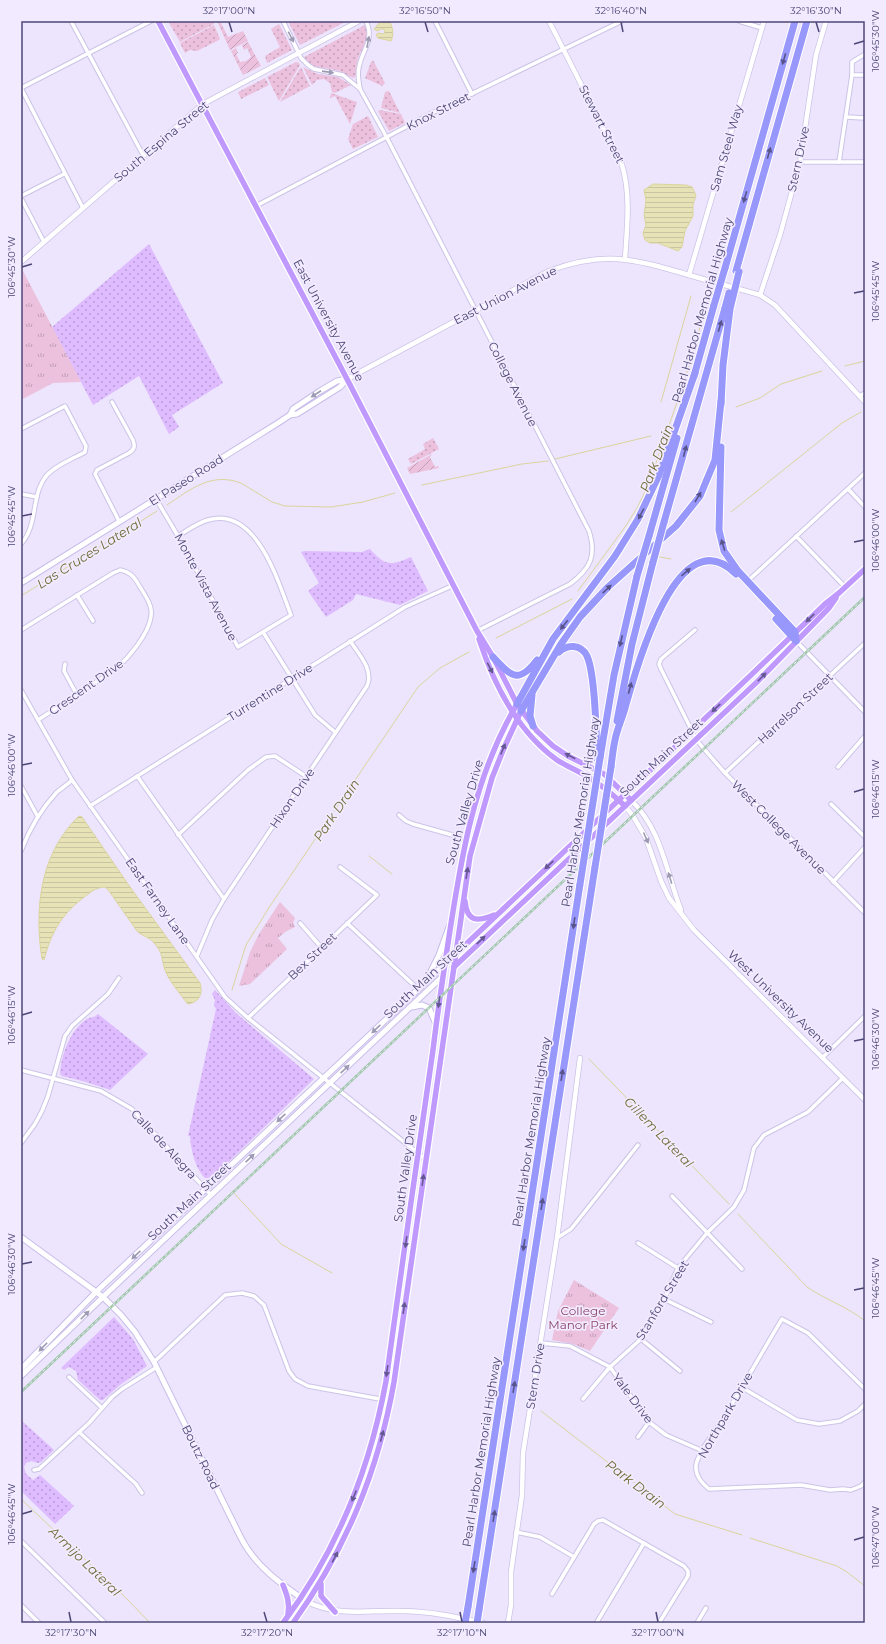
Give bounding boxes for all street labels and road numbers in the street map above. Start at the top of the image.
street label: Stewart Street [576,82,628,166]
street label: Knox Street [404,88,473,134]
street label: South Espina Street [111,97,211,185]
street label: Sam Steel Way [706,103,746,193]
street label: Stern Drive [784,125,812,193]
street label: Pearl Harbor Memorial Highway [668,215,736,404]
street label: East University Avenue [290,256,368,384]
street label: East Union Avenue [451,262,559,328]
street label: College Avenue [485,339,541,429]
street label: El Paseo Road [146,451,226,509]
street label: Monte Vista Avenue [171,531,241,643]
street label: Crescent Drive [46,656,126,718]
street label: Turrentine Drive [225,660,315,724]
street label: Harrelson Street [754,669,836,747]
street label: South Main Street [616,714,706,799]
street label: Pearl Harbor Memorial Highway [558,715,603,908]
street label: South Valley Drive [442,758,486,866]
street label: Hixon Drive [266,765,318,831]
street label: West College Avenue [729,777,829,877]
street label: East Farney Lane [122,855,194,947]
street label: Bex Street [285,929,340,983]
street label: South Main Street [380,936,470,1021]
street label: West University Avenue [725,947,837,1055]
street label: Pearl Harbor Memorial Highway [509,1035,554,1228]
street label: Calle de Alegra [128,1106,200,1182]
street label: South Valley Drive [390,1113,420,1223]
street label: South Main Street [144,1158,234,1243]
street label: Stanford Street [632,1257,692,1343]
street label: Stern Drive [522,1342,548,1410]
street label: Pearl Harbor Memorial Highway [459,1355,504,1548]
street label: Northpark Drive [694,1369,756,1461]
street label: Yale Drive [609,1370,657,1426]
street label: Boutz Road [179,1422,223,1492]

